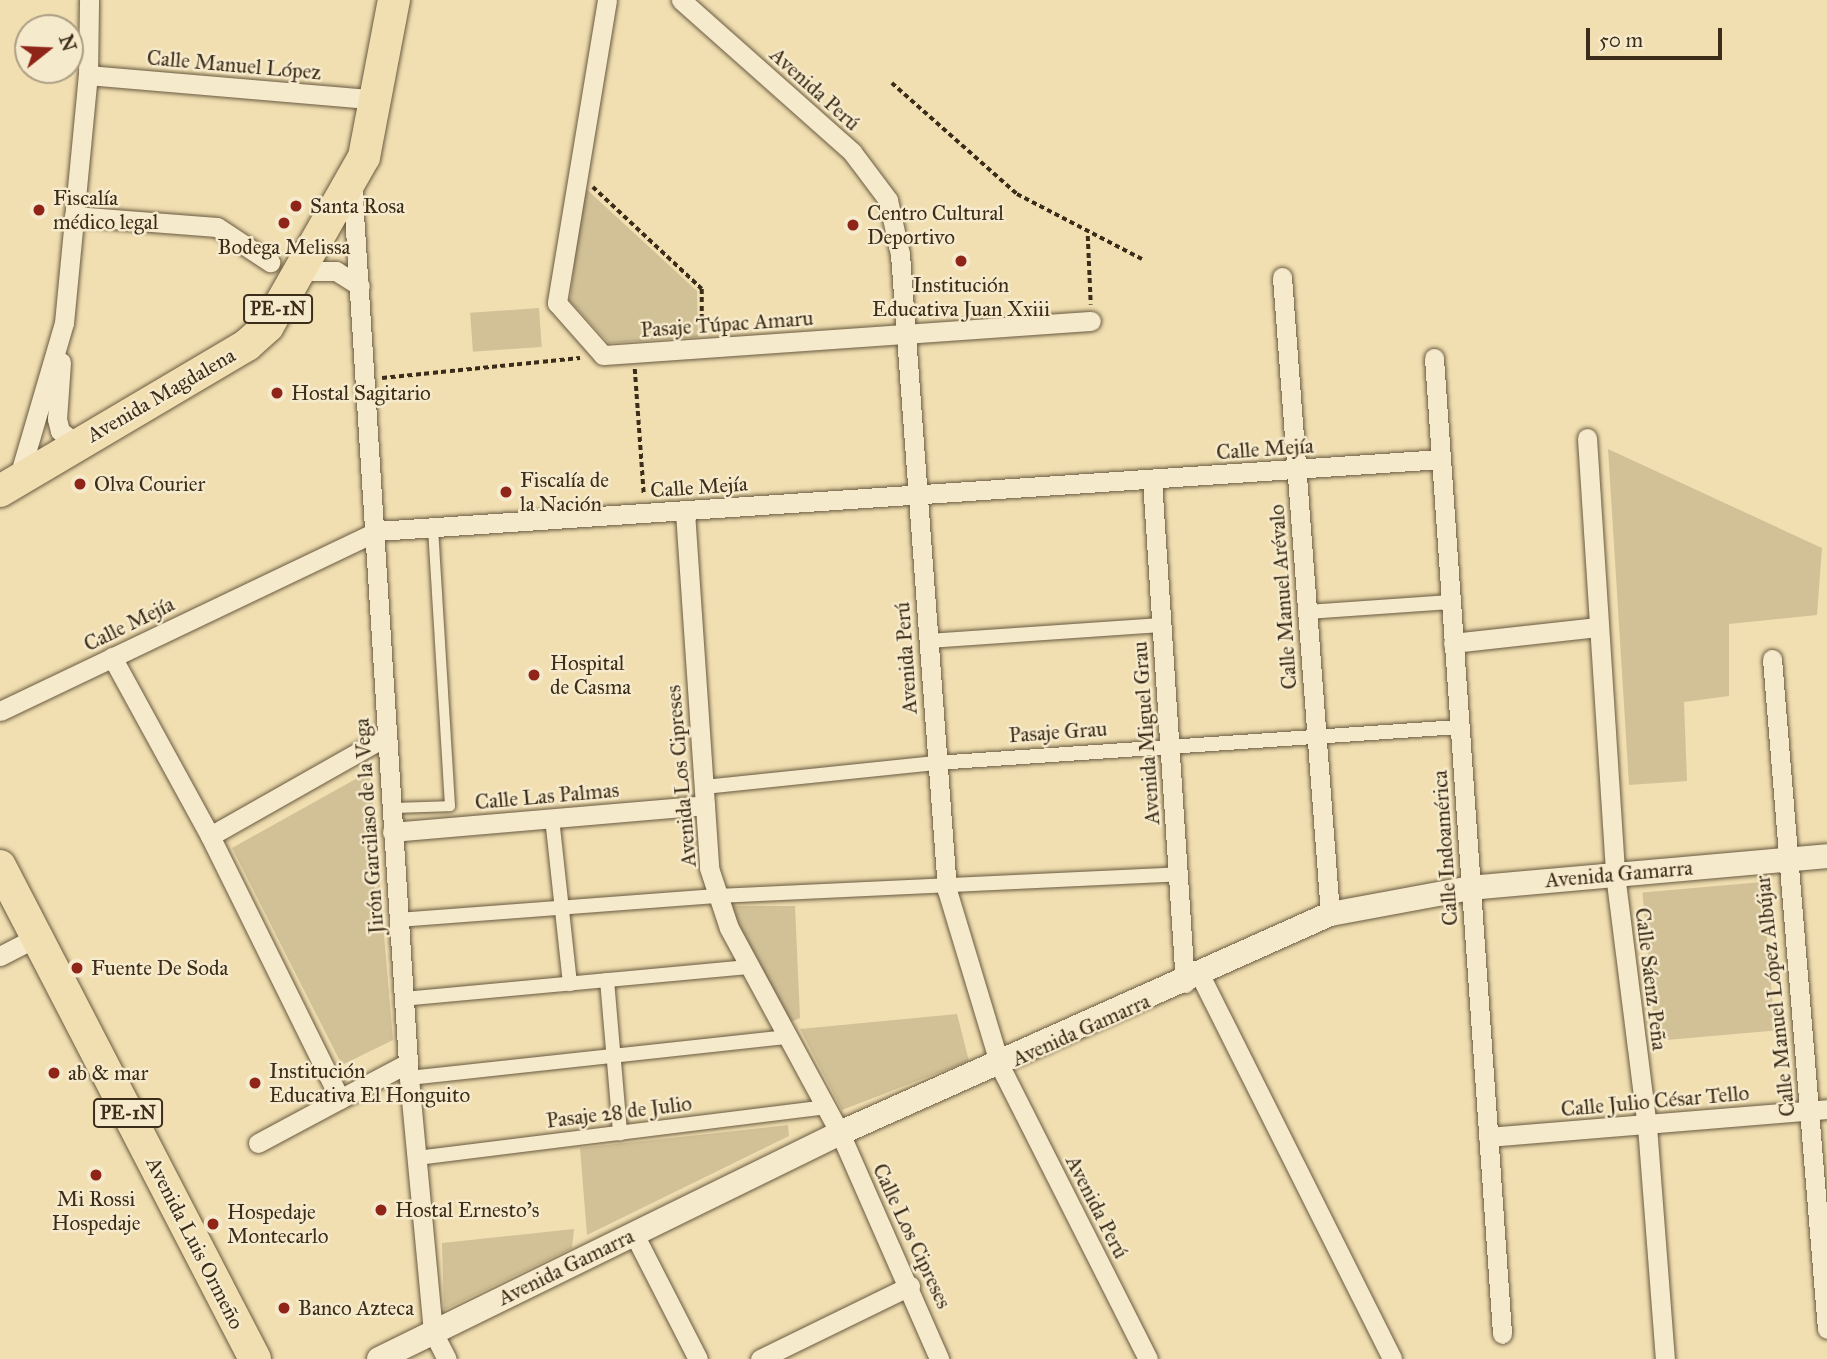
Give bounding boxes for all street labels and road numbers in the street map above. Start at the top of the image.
street label: Avenida Perú [765,42,865,136]
street label: Calle Manuel López [146,45,322,85]
road number: PE-1N [243,294,313,324]
street label: Pasaje Túpac Amaru [640,305,814,343]
street label: Avenida Magdalena [82,342,240,448]
street label: Calle Mejía [1215,433,1315,465]
street label: Calle Mejía [649,471,749,503]
street label: Calle Manuel Arévalo [1264,504,1302,690]
street label: Calle Mejía [80,591,178,657]
street label: Avenida Perú [890,601,922,715]
street label: Avenida Miguel Grau [1127,640,1165,826]
street label: Avenida Los Cipreses [661,684,701,868]
street label: Pasaje Grau [1008,716,1108,748]
street label: Jirón Garcilaso de la Vega [349,717,389,935]
street label: Calle Indoamérica [1427,769,1463,927]
street label: Calle Las Palmas [474,777,620,815]
street label: Avenida Gamarra [1544,855,1694,893]
street label: Calle Manuel López Albújar [1750,874,1800,1118]
street label: Calle Sáenz Peña [1630,906,1672,1052]
street label: Avenida Gamarra [1008,988,1154,1072]
street label: Calle Julio César Tello [1560,1080,1750,1122]
street label: Pasaje 28 de Julio [545,1091,693,1133]
road number: PE-1N [93,1098,163,1128]
street label: Avenida Perú [1060,1151,1134,1263]
street label: Avenida Luis Ormeño [141,1153,249,1333]
street label: Calle Los Cipreses [867,1159,957,1313]
street label: Avenida Gamarra [494,1223,638,1311]

